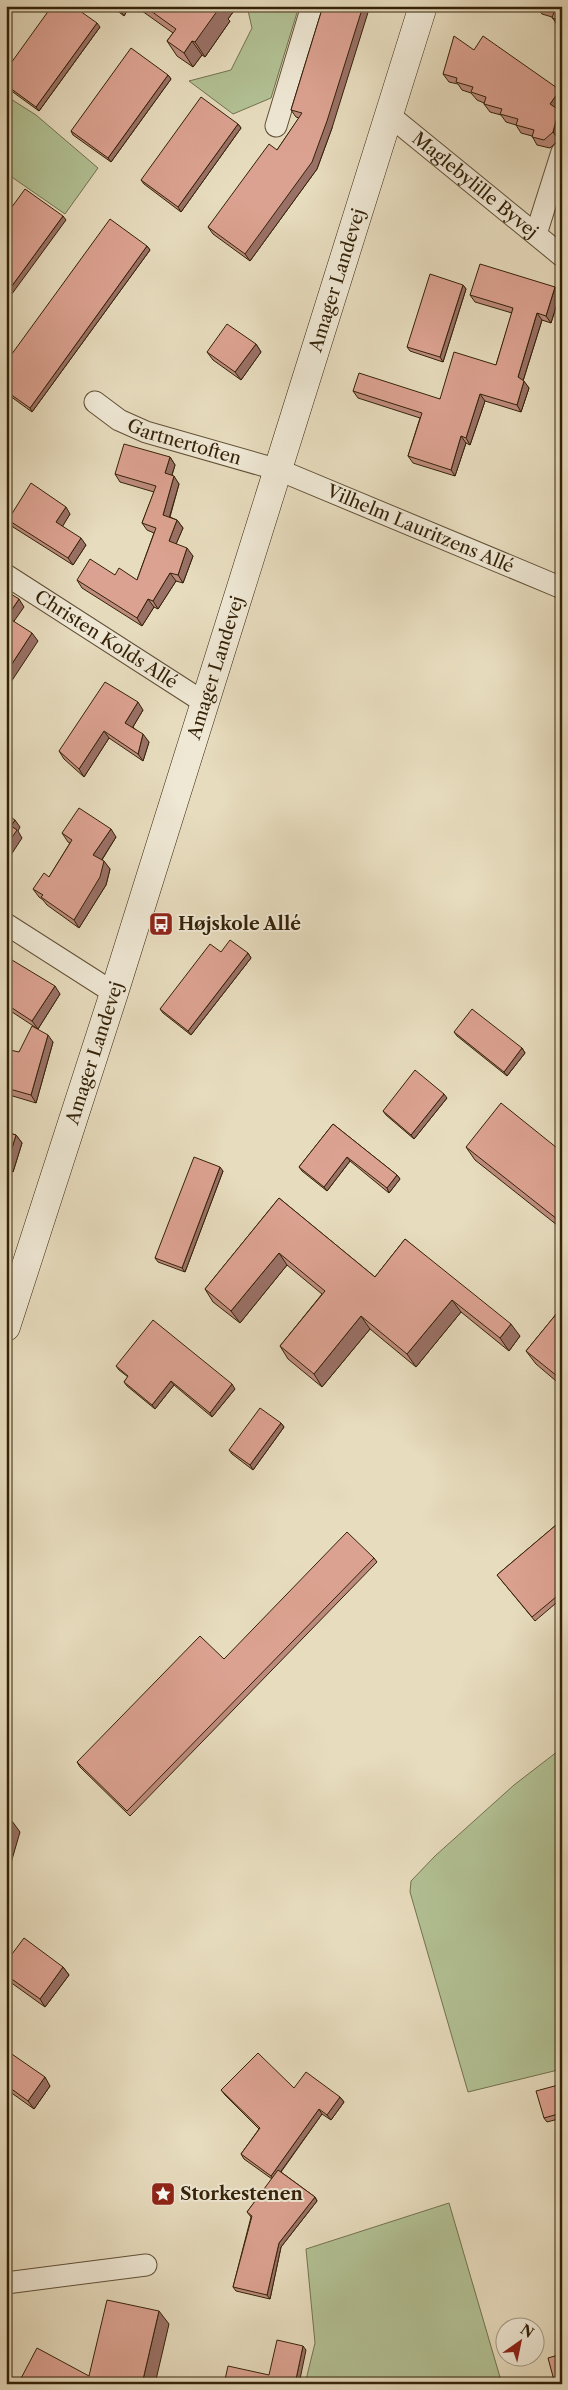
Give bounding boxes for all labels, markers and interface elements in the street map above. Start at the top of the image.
street label: Maglebylille Byvej [408,127,543,243]
street label: Amager Landevej [304,206,370,355]
street label: Gartnertoften [124,414,244,470]
street label: Vilhelm Lauritzens Allé [323,480,517,578]
street label: Christen Kolds Allé [31,585,182,693]
street label: Amager Landevej [183,593,249,743]
bus stop icon: Højskole Allé [148,911,174,937]
place label: Højskole Allé [178,913,301,935]
street label: Amager Landevej [61,979,128,1128]
place icon: Storkestenen [150,2181,176,2207]
place label: Storkestenen [180,2183,303,2205]
north arrow [496,2318,546,2368]
text: N [517,2320,537,2342]

